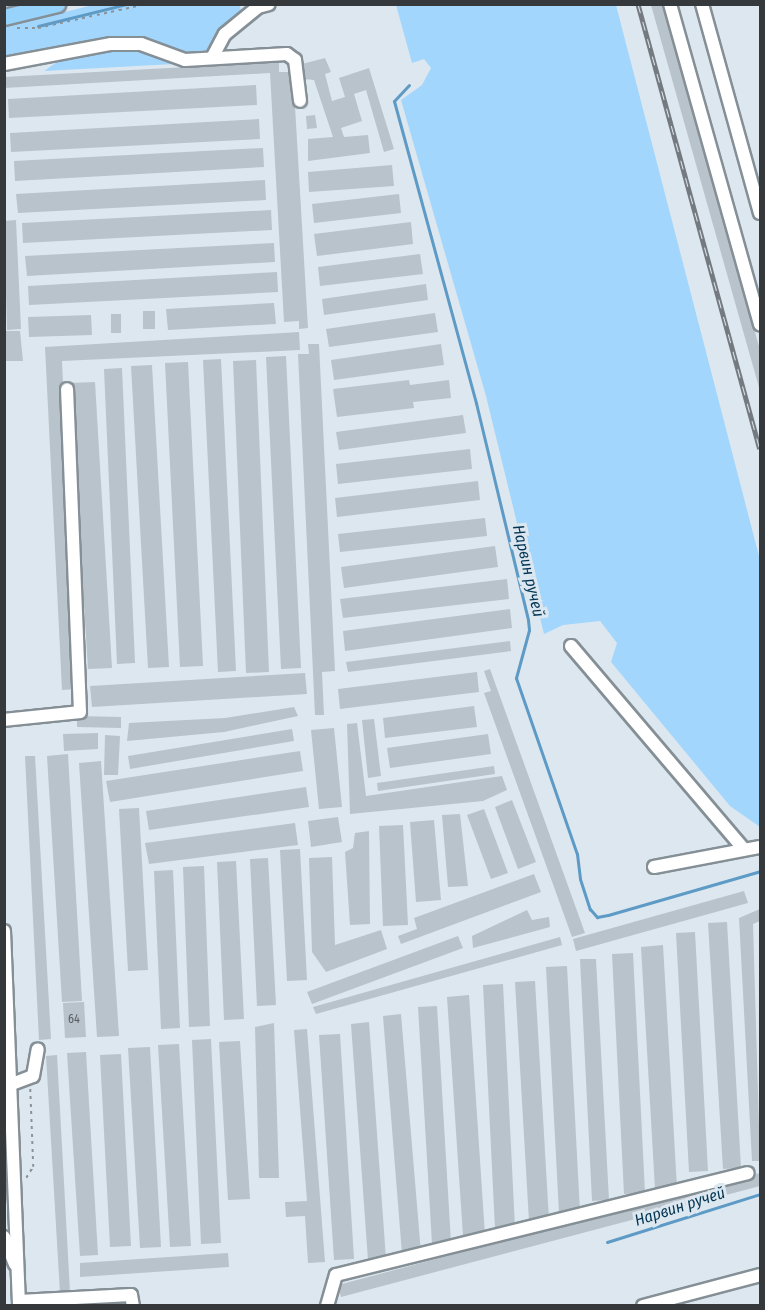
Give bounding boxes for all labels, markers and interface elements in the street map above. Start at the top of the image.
water label: Нарвин ручей [508,523,548,619]
house number: 64 [68,1013,80,1027]
water label: Нарвин ручей [632,1183,728,1231]

